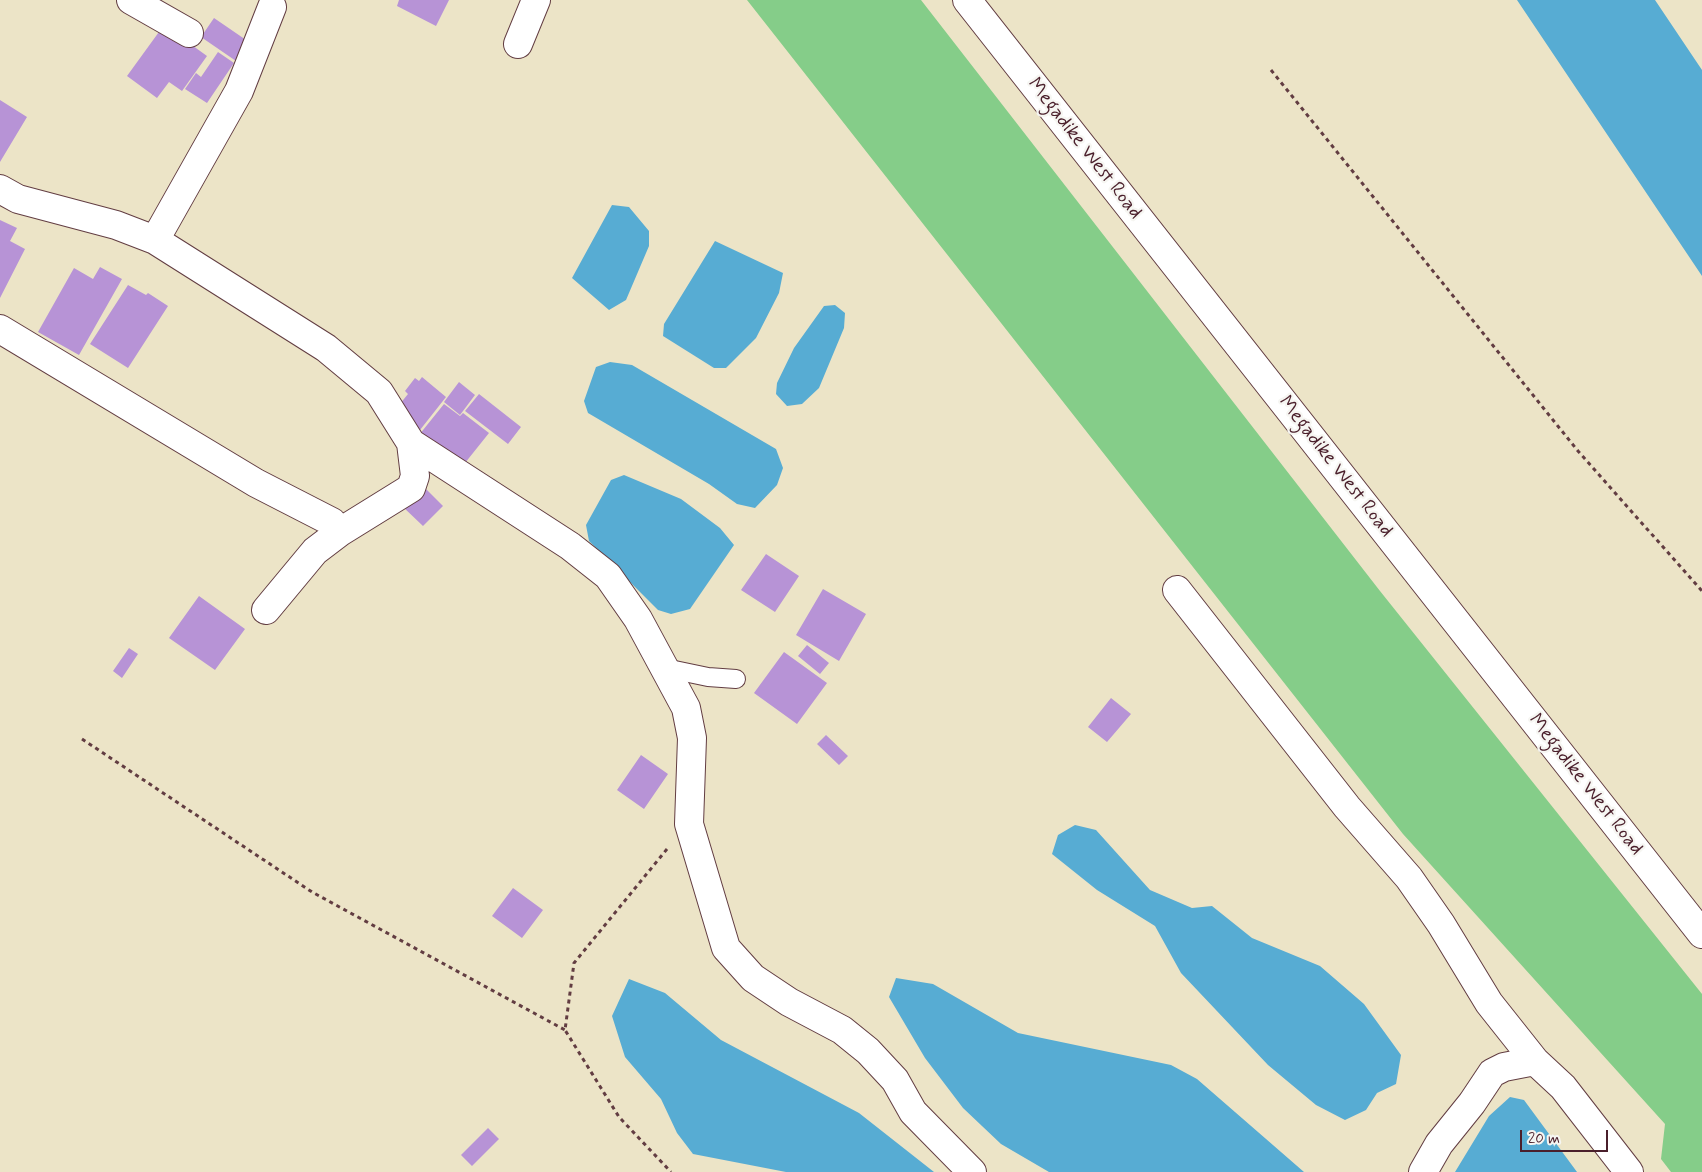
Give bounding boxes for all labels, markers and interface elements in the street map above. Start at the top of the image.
street label: Megadike West Road [1021,74,1147,224]
street label: Megadike West Road [1272,392,1398,542]
street label: Megadike West Road [1522,710,1648,860]
scale bar [1522,1120,1610,1152]
text: 20 m [1528,1129,1560,1149]

